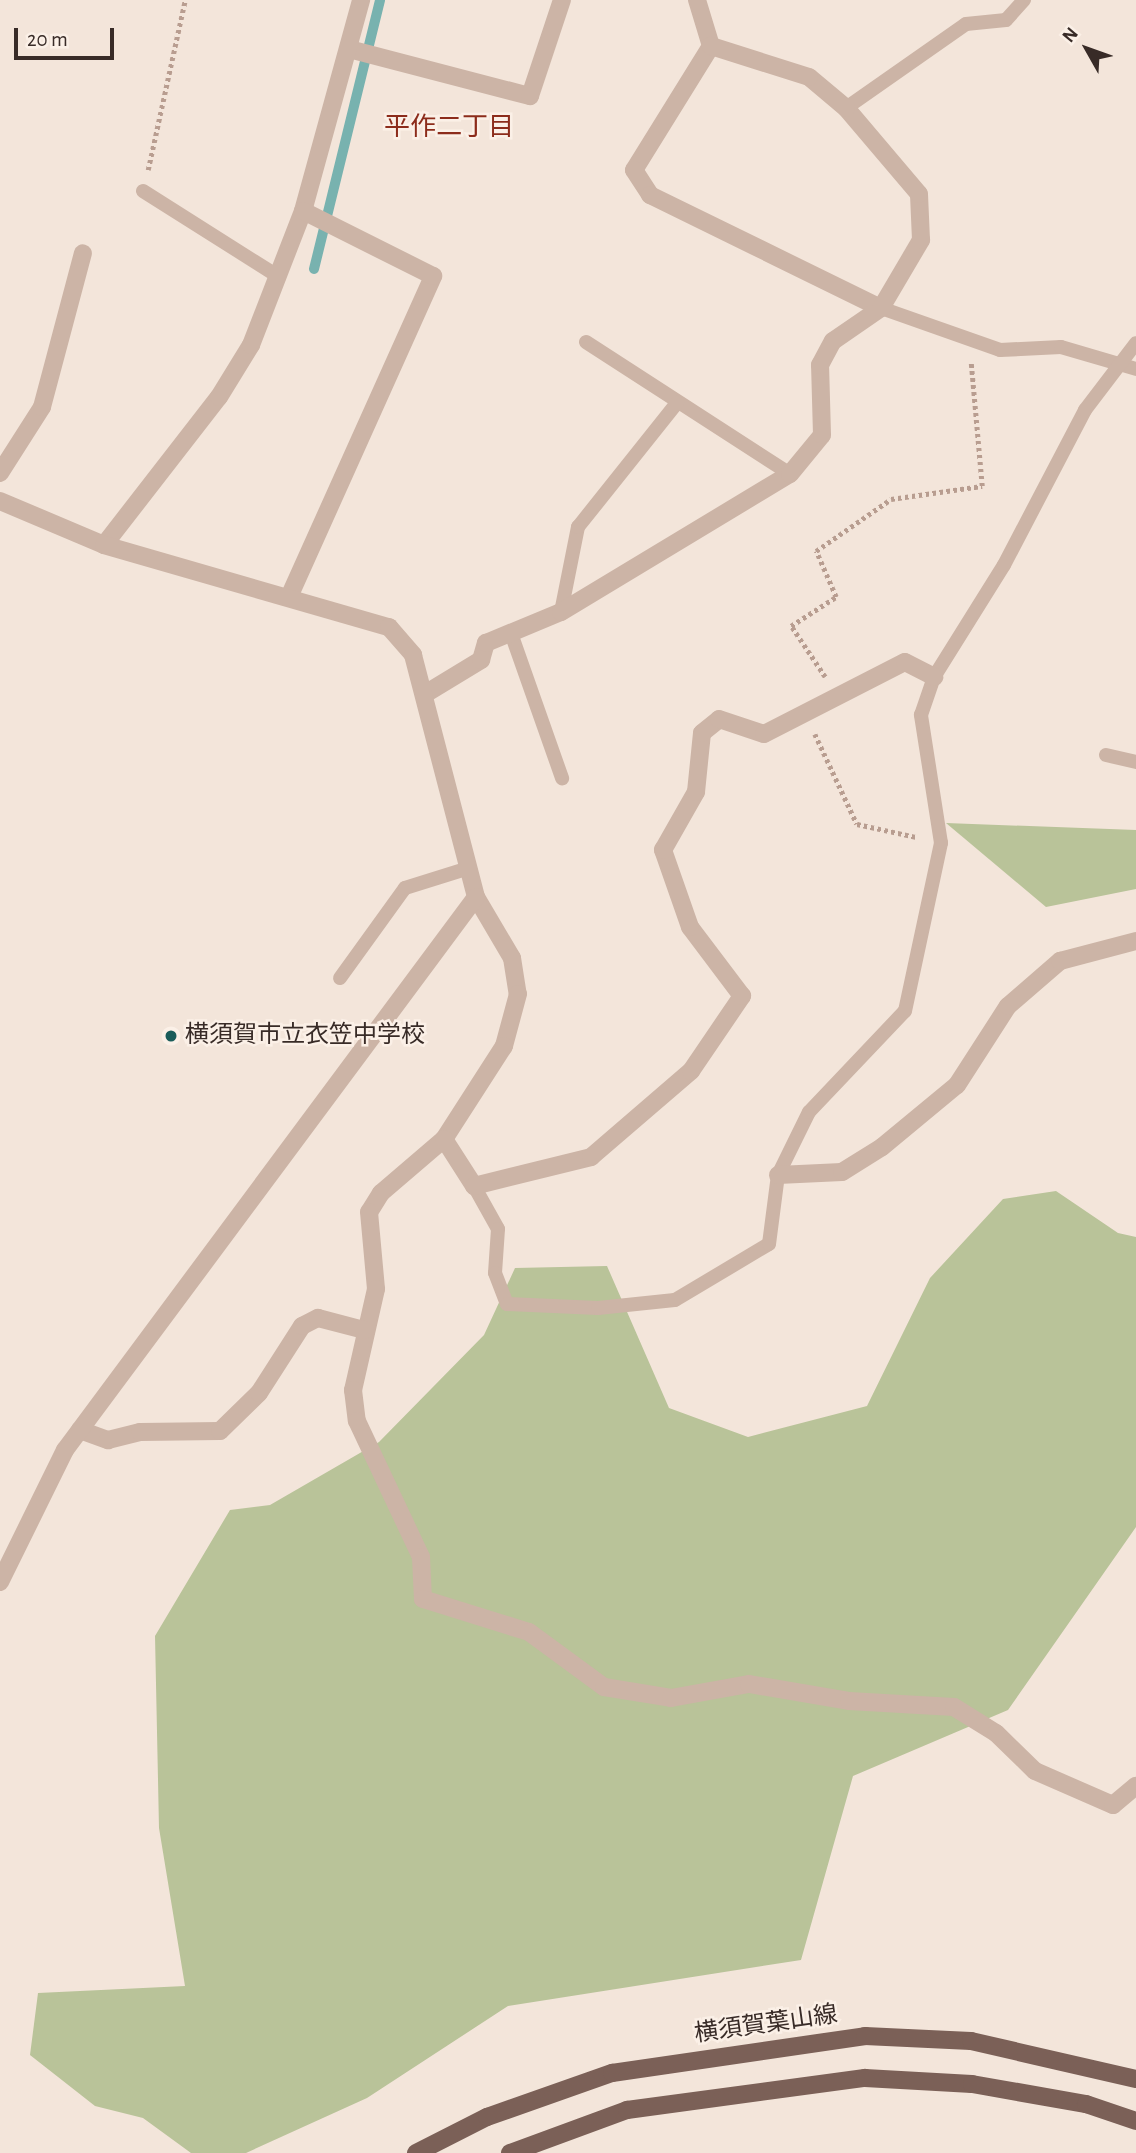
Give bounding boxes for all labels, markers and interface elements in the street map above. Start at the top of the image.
scale bar [18,14,117,58]
north arrow [1052,14,1122,84]
text: N [1059,24,1082,46]
text: 20 m [27,29,68,50]
district label: 平作二丁目 [384,112,514,144]
place label: 横須賀市立衣笠中学校 [185,1022,425,1050]
marker: 横須賀市立衣笠中学校 [163,1028,179,1044]
street label: 横須賀葉山線 [693,2001,839,2049]

